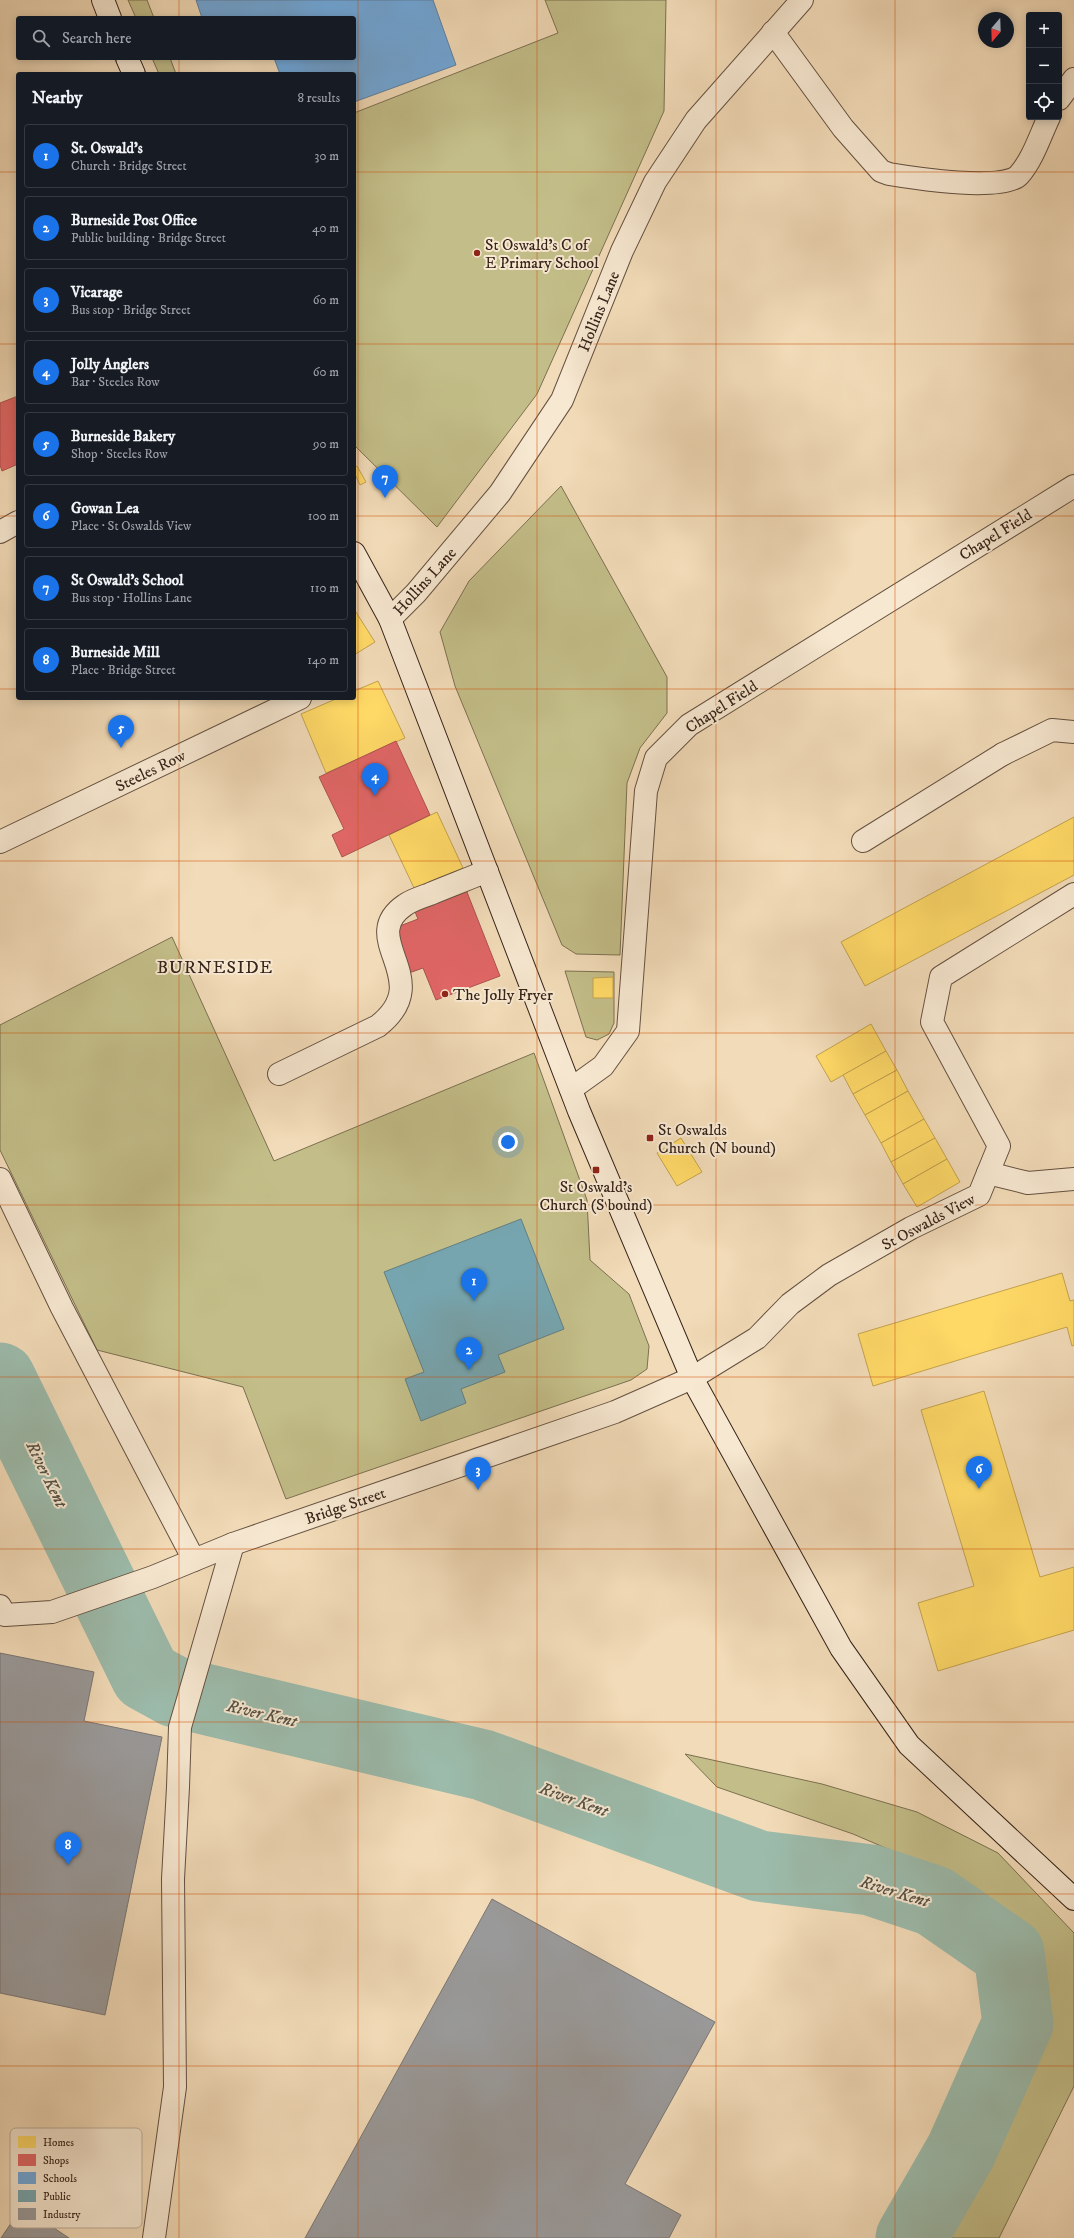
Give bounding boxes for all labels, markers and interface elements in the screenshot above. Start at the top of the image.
north arrow [978,12,1014,48]
map controls [1026,12,1062,120]
button: + [1026,12,1062,48]
search box [16,16,356,60]
icon: search [30,27,52,49]
text: Search here [62,29,131,48]
button: − [1026,48,1062,84]
button: locate [1026,84,1062,120]
text: Nearby [32,87,82,109]
text: 8 results [298,90,340,106]
text: St. Oswald's [71,139,143,158]
text: 1 [44,148,48,164]
text: 30 m [315,148,339,164]
text: Church · Bridge Street [71,158,187,174]
text: Burneside Post Office [71,211,197,230]
text: 2 [43,220,49,236]
text: 40 m [312,220,339,236]
text: Public building · Bridge Street [71,230,226,246]
place label: St Oswald's C of E Primary School [485,235,599,273]
marker: St Oswald's C of E Primary School [472,248,482,258]
street label: Hollins Lane [574,268,624,355]
text: Vicarage [71,283,123,302]
text: 3 [44,292,48,308]
text: 60 m [313,292,339,308]
text: Bus stop · Bridge Street [71,302,191,318]
text: Jolly Anglers [71,355,149,374]
text: 4 [42,364,50,380]
text: 60 m [313,364,339,380]
text: Bar · Steeles Row [71,374,160,390]
text: Burneside Bakery [71,427,175,446]
text: 5 [43,436,49,452]
text: 90 m [313,436,339,452]
text: Shop · Steeles Row [71,446,167,462]
pin: 7 [372,465,398,498]
text: Gowan Lea [71,499,139,518]
street label: Chapel Field [955,505,1036,565]
text: 6 [43,508,49,524]
text: 100 m [308,508,339,524]
text: Place · St Oswalds View [71,518,191,534]
street label: Hollins Lane [389,543,461,620]
text: St Oswald's School [71,571,184,590]
text: 7 [43,580,49,596]
text: 110 m [310,580,339,596]
text: Bus stop · Hollins Lane [71,590,192,606]
text: Burneside Mill [71,643,160,662]
text: 8 [43,652,49,668]
text: 140 m [307,652,339,668]
text: Place · Bridge Street [71,662,176,678]
street label: Chapel Field [682,676,761,738]
pin: 5 [108,715,134,748]
street label: Steeles Row [112,745,189,796]
pin: 4 [362,763,388,796]
district label: BURNESIDE [157,957,273,979]
place label: The Jolly Fryer [453,985,553,1005]
marker: The Jolly Fryer [440,989,450,999]
place label: St Oswalds Church (N bound) [658,1120,776,1158]
your location [498,1132,518,1152]
marker: St Oswalds Church (N bound) [645,1133,655,1143]
marker: St Oswald's Church (S bound) [591,1165,601,1175]
place label: St Oswald's Church (S bound) [539,1177,653,1215]
street label: St Oswalds View [878,1188,979,1255]
pin: 1 [461,1268,487,1301]
pin: 2 [456,1337,482,1370]
water label: River Kent [20,1437,72,1513]
pin: 6 [966,1456,992,1489]
pin: 3 [465,1457,491,1490]
street label: Bridge Street [302,1483,388,1529]
water label: River Kent [224,1695,301,1733]
water label: River Kent [536,1777,613,1823]
pin: 8 [55,1832,81,1865]
water label: River Kent [857,1871,934,1913]
legend [10,2128,142,2228]
text: Homes [43,2136,74,2150]
text: Shops [43,2154,69,2168]
text: Schools [43,2172,77,2186]
text: Public [43,2190,71,2204]
text: Industry [43,2208,81,2222]

